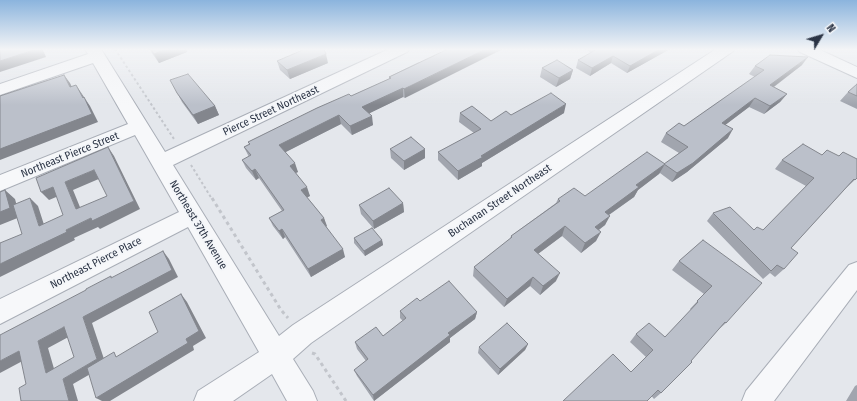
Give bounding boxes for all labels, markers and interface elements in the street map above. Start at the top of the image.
north arrow [801,16,841,56]
text: N [824,22,838,35]
street label: Pierce Street Northeast [221,83,321,139]
street label: Northeast Pierce Street [19,129,121,181]
street label: Buchanan Street Northeast [446,162,554,240]
street label: Northeast 37th Avenue [166,178,230,272]
street label: Northeast Pierce Place [48,234,144,292]

